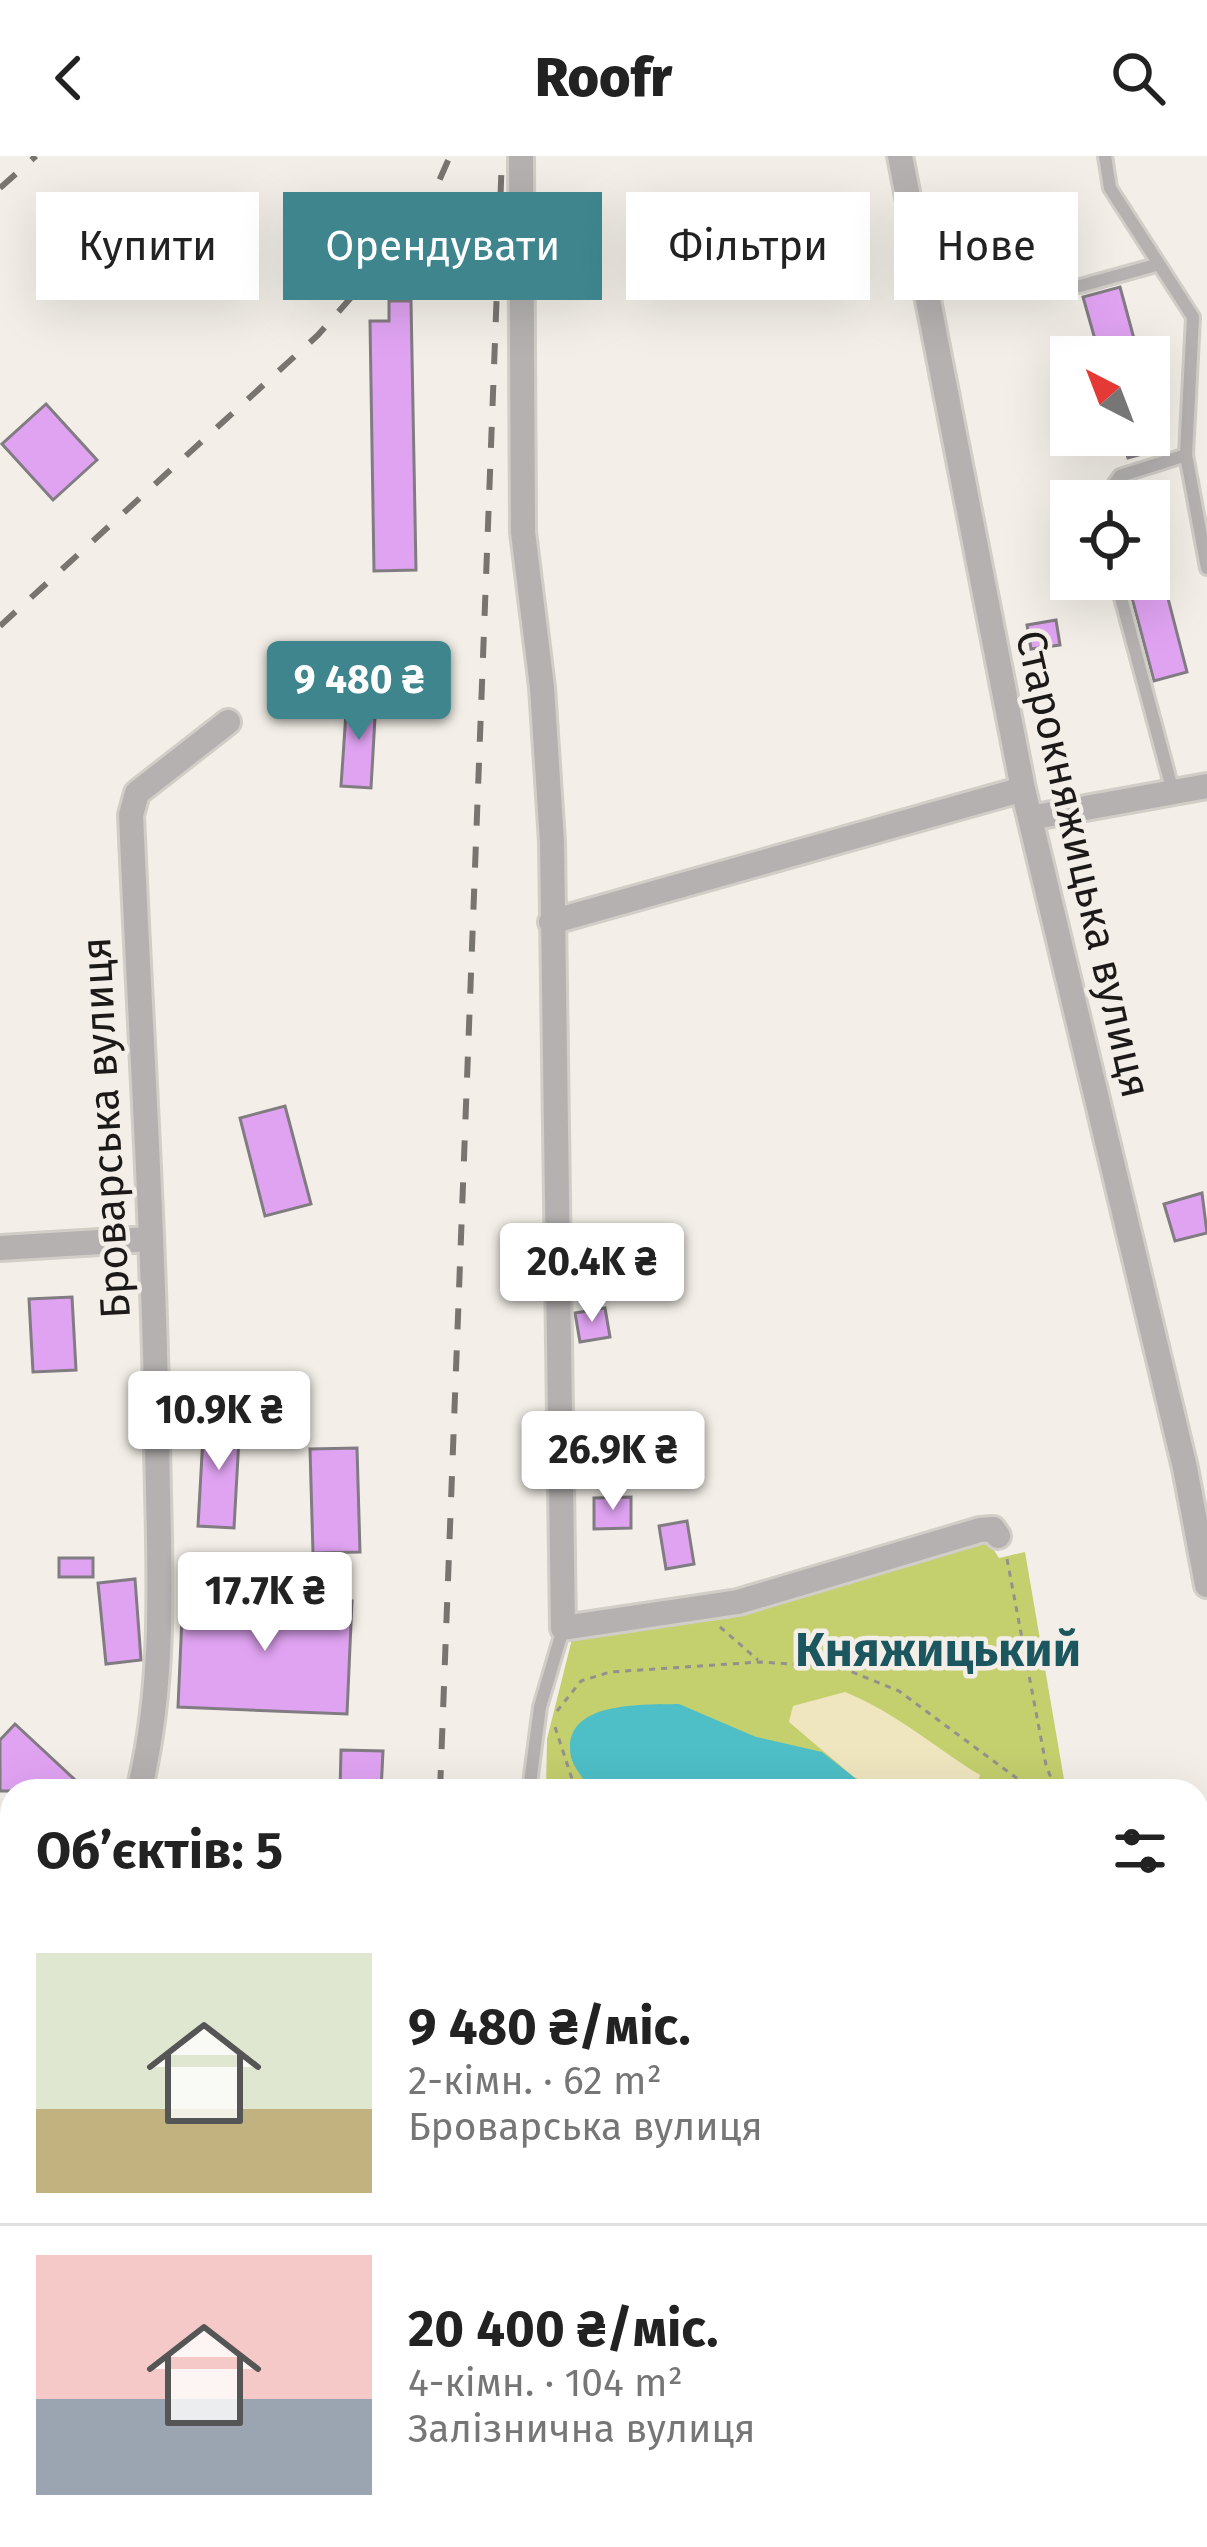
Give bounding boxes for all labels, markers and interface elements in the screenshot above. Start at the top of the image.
icon: back [36,45,102,111]
icon: search [1105,45,1171,111]
text: Roofr [535,46,672,110]
chip: Купити [36,192,259,300]
chip: Орендувати [283,192,602,300]
chip: Фільтри [626,192,870,300]
chip: Нове [894,192,1078,300]
north arrow [1050,336,1170,456]
map controls [1050,336,1170,600]
button: locate [1050,480,1170,600]
street label: Старокняжицька вулиця [1005,625,1161,1103]
pin: 9 480 ₴ [248,641,470,743]
text: 9 480 ₴ [294,657,424,703]
street label: Броварська вулиця [71,936,141,1320]
pin: 20.4K ₴ [481,1223,703,1325]
text: 20.4K ₴ [527,1239,657,1285]
pin: 10.9K ₴ [108,1371,330,1473]
text: 10.9K ₴ [155,1387,283,1433]
pin: 26.9K ₴ [502,1411,724,1513]
text: 26.9K ₴ [549,1427,677,1473]
pin: 17.7K ₴ [154,1552,376,1654]
text: 17.7K ₴ [205,1568,325,1614]
district label: Княжицький [795,1621,1081,1679]
icon: filters [1107,1818,1173,1884]
text: Об’єктів: 5 [36,1820,283,1882]
text: 9 480 ₴/міс. [408,1996,691,2058]
icon: home [132,2001,276,2145]
text: 2-кімн. · 62 m² [408,2058,662,2104]
text: Броварська вулиця [408,2104,763,2150]
text: 20 400 ₴/міс. [408,2298,719,2360]
icon: home [132,2303,276,2447]
text: 4-кімн. · 104 m² [408,2360,683,2406]
text: Залізнична вулиця [408,2406,756,2452]

